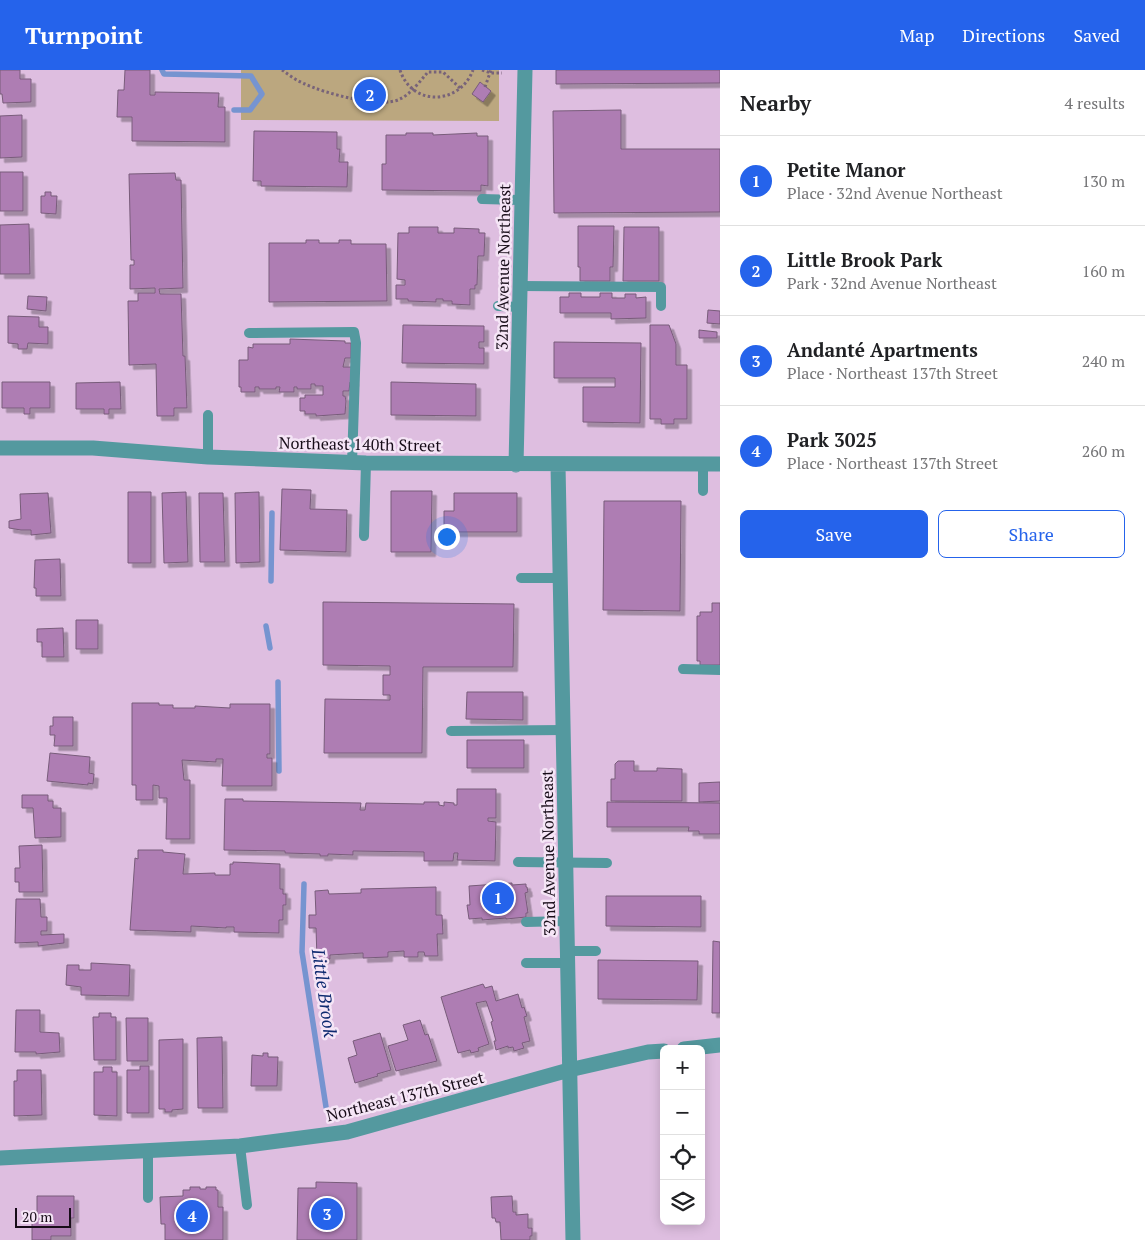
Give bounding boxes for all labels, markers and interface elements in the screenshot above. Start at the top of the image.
text: Turnpoint [25,19,143,51]
text: Map [899,23,934,47]
text: Directions [962,23,1045,47]
text: Saved [1073,23,1120,47]
pin: 2 [354,76,386,114]
text: Nearby [740,89,811,117]
text: 4 results [1065,92,1125,114]
text: Petite Manor [787,157,906,182]
text: 1 [751,170,761,192]
text: 130 m [1082,170,1125,192]
text: Place · 32nd Avenue Northeast [787,182,1003,204]
street label: 32nd Avenue Northeast [491,184,515,350]
text: Little Brook Park [787,247,942,272]
text: 2 [751,260,761,282]
text: 160 m [1082,260,1125,282]
text: Park · 32nd Avenue Northeast [787,272,997,294]
text: Andanté Apartments [787,337,978,362]
text: 3 [751,350,761,372]
text: 240 m [1082,350,1125,372]
text: Place · Northeast 137th Street [787,362,998,384]
text: Park 3025 [787,427,877,452]
street label: Northeast 140th Street [279,432,441,456]
text: 4 [751,440,761,462]
text: 260 m [1082,440,1125,462]
text: Place · Northeast 137th Street [787,452,998,474]
button: Save [740,510,928,558]
button: Share [938,510,1125,558]
your location [434,524,460,550]
street label: 32nd Avenue Northeast [536,770,560,936]
pin: 1 [482,879,514,917]
water label: Little Brook [307,946,343,1039]
map controls [660,1045,705,1225]
button: + [660,1045,705,1090]
street label: Northeast 137th Street [324,1066,486,1126]
button: − [660,1090,705,1135]
button: locate [660,1135,705,1180]
button: layers [660,1180,705,1225]
pin: 3 [311,1195,343,1233]
pin: 4 [176,1197,208,1235]
scale bar [15,1205,71,1228]
text: 20 m [22,1207,52,1226]

